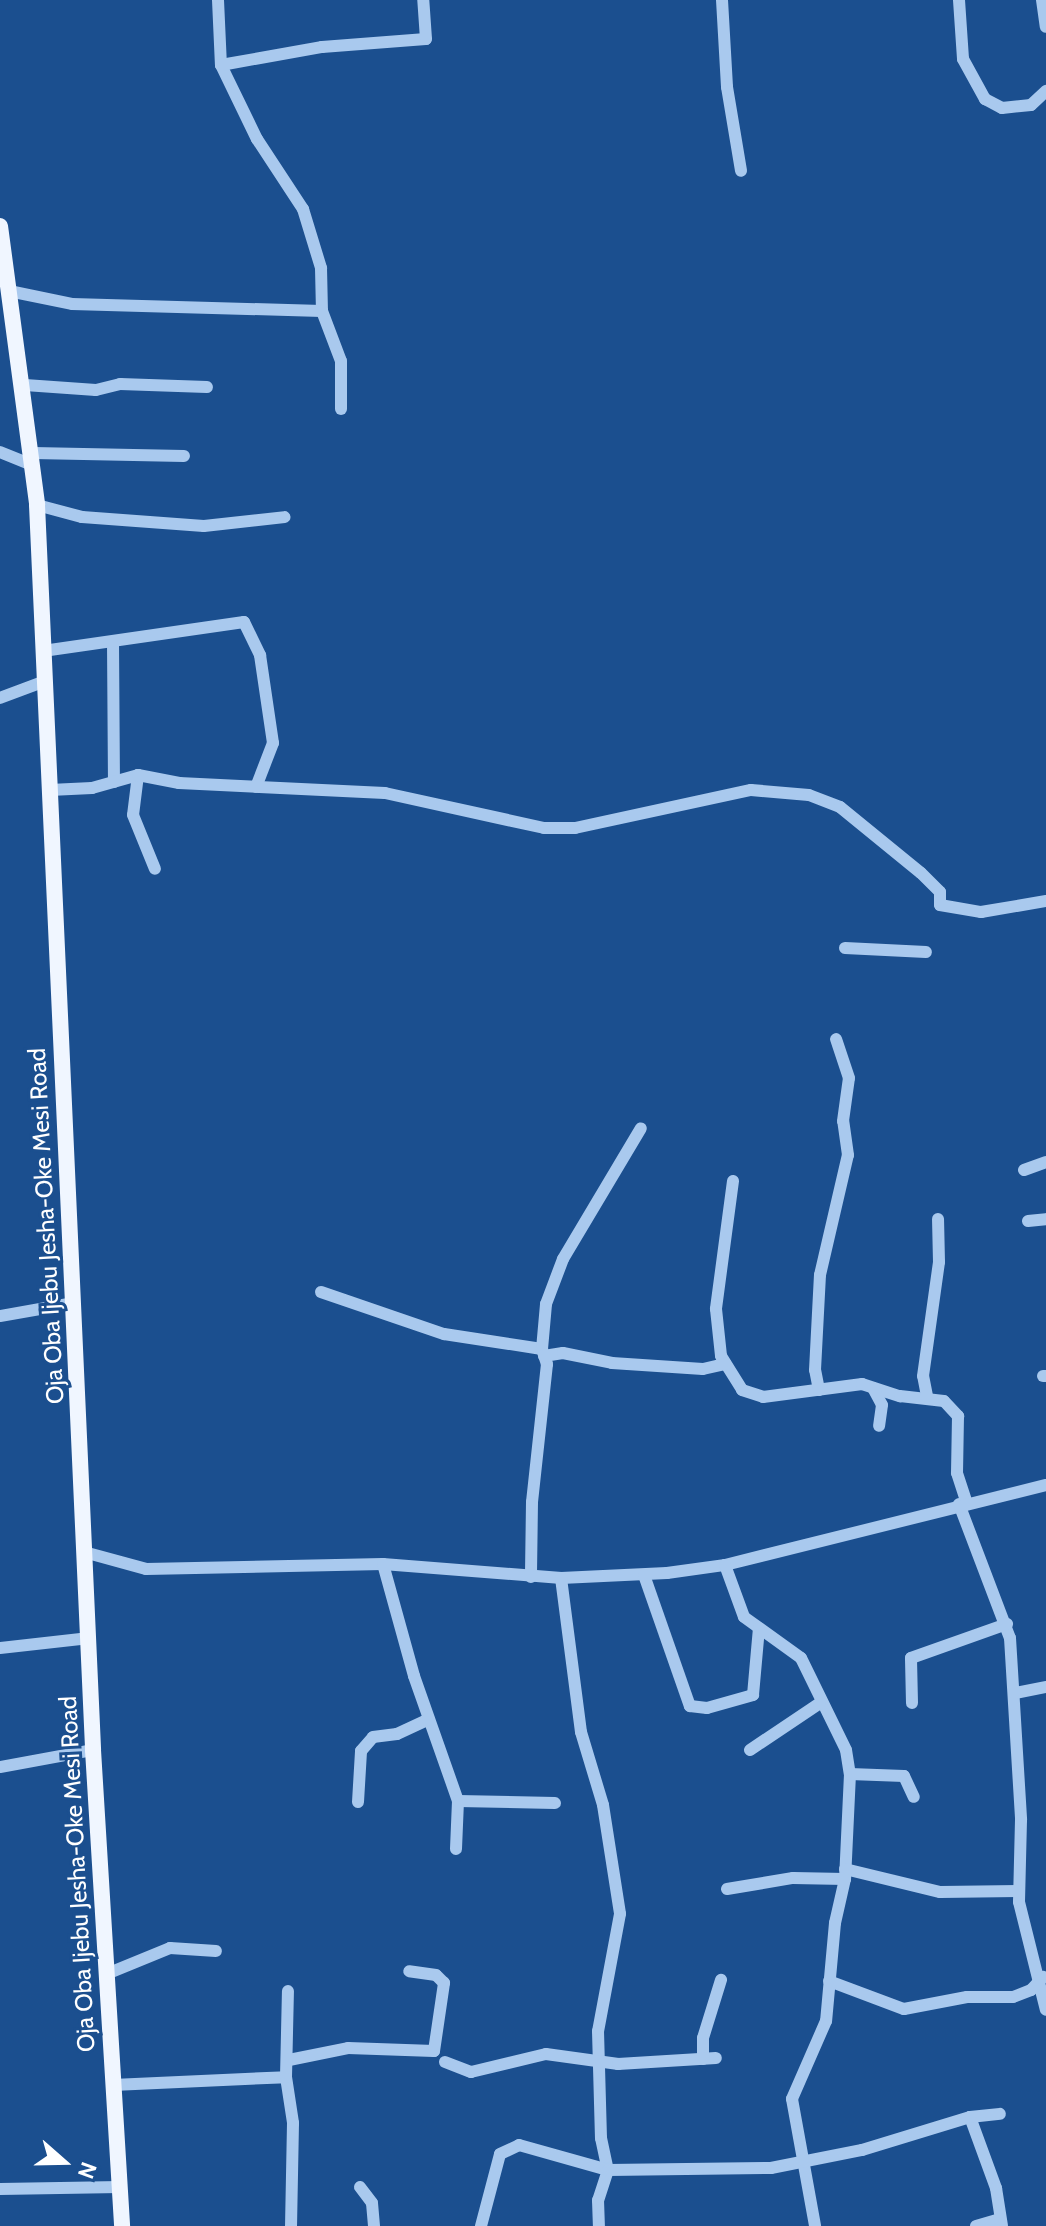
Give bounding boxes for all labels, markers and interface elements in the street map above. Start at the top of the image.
street label: Oja Oba Ijebu Jesha-Oke Mesi Road [22,1047,70,1405]
street label: Oja Oba Ijebu Jesha-Oke Mesi Road [53,1695,101,2053]
north arrow [24,2122,104,2202]
text: N [72,2158,102,2182]

